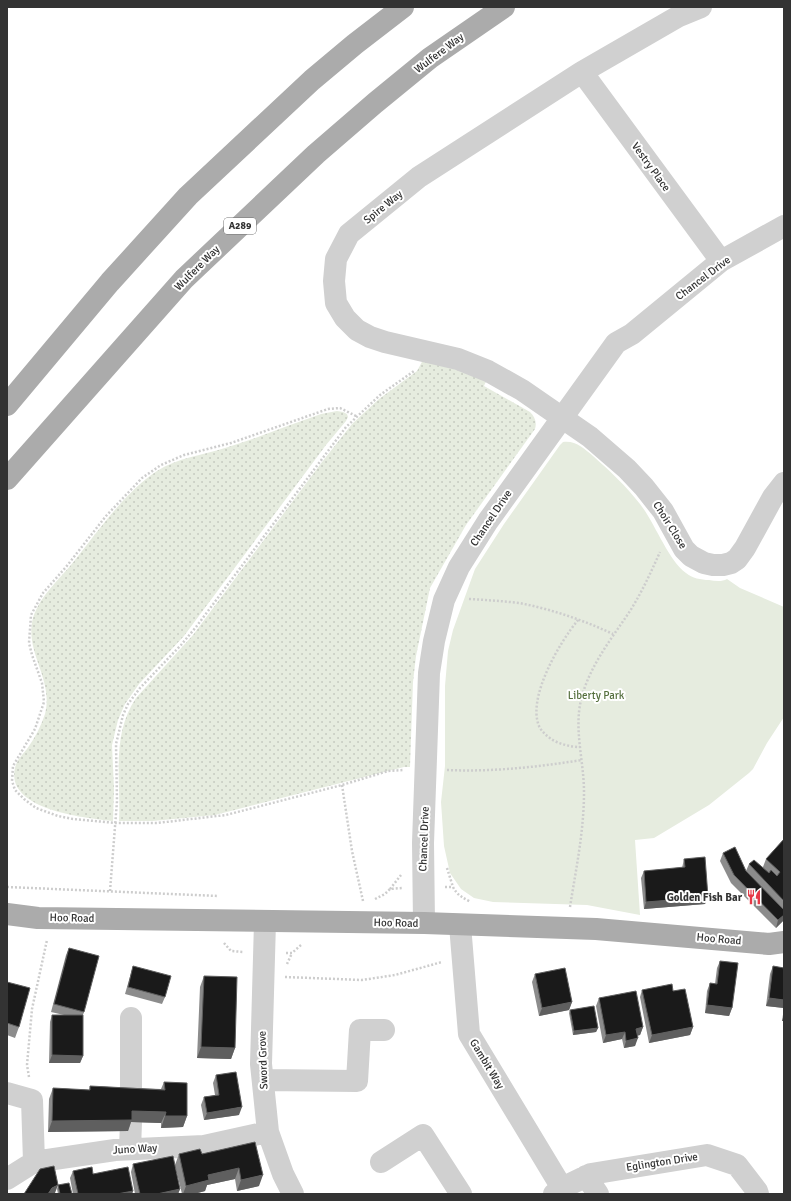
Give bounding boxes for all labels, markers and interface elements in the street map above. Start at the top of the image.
street label: Wulfere Way [412,30,467,76]
street label: Vestry Place [629,140,673,194]
street label: Spire Way [361,187,406,227]
road number: A289 [224,218,256,234]
street label: Wulfere Way [172,242,223,293]
street label: Chancel Drive [673,253,733,303]
street label: Chancel Drive [467,487,515,549]
street label: Choir Close [650,499,690,551]
park label: Liberty Park [568,689,625,702]
street label: Chancel Drive [416,806,432,872]
restaurant icon: Golden Fish Bar [745,888,763,906]
place label: Golden Fish Bar [667,891,743,904]
street label: Hoo Road [49,911,95,925]
street label: Hoo Road [373,916,419,930]
street label: Hoo Road [696,931,742,947]
street label: Sword Grove [255,1031,271,1089]
street label: Gambit Way [467,1037,507,1092]
street label: Juno Way [112,1141,158,1157]
street label: Eglington Drive [625,1150,699,1174]

